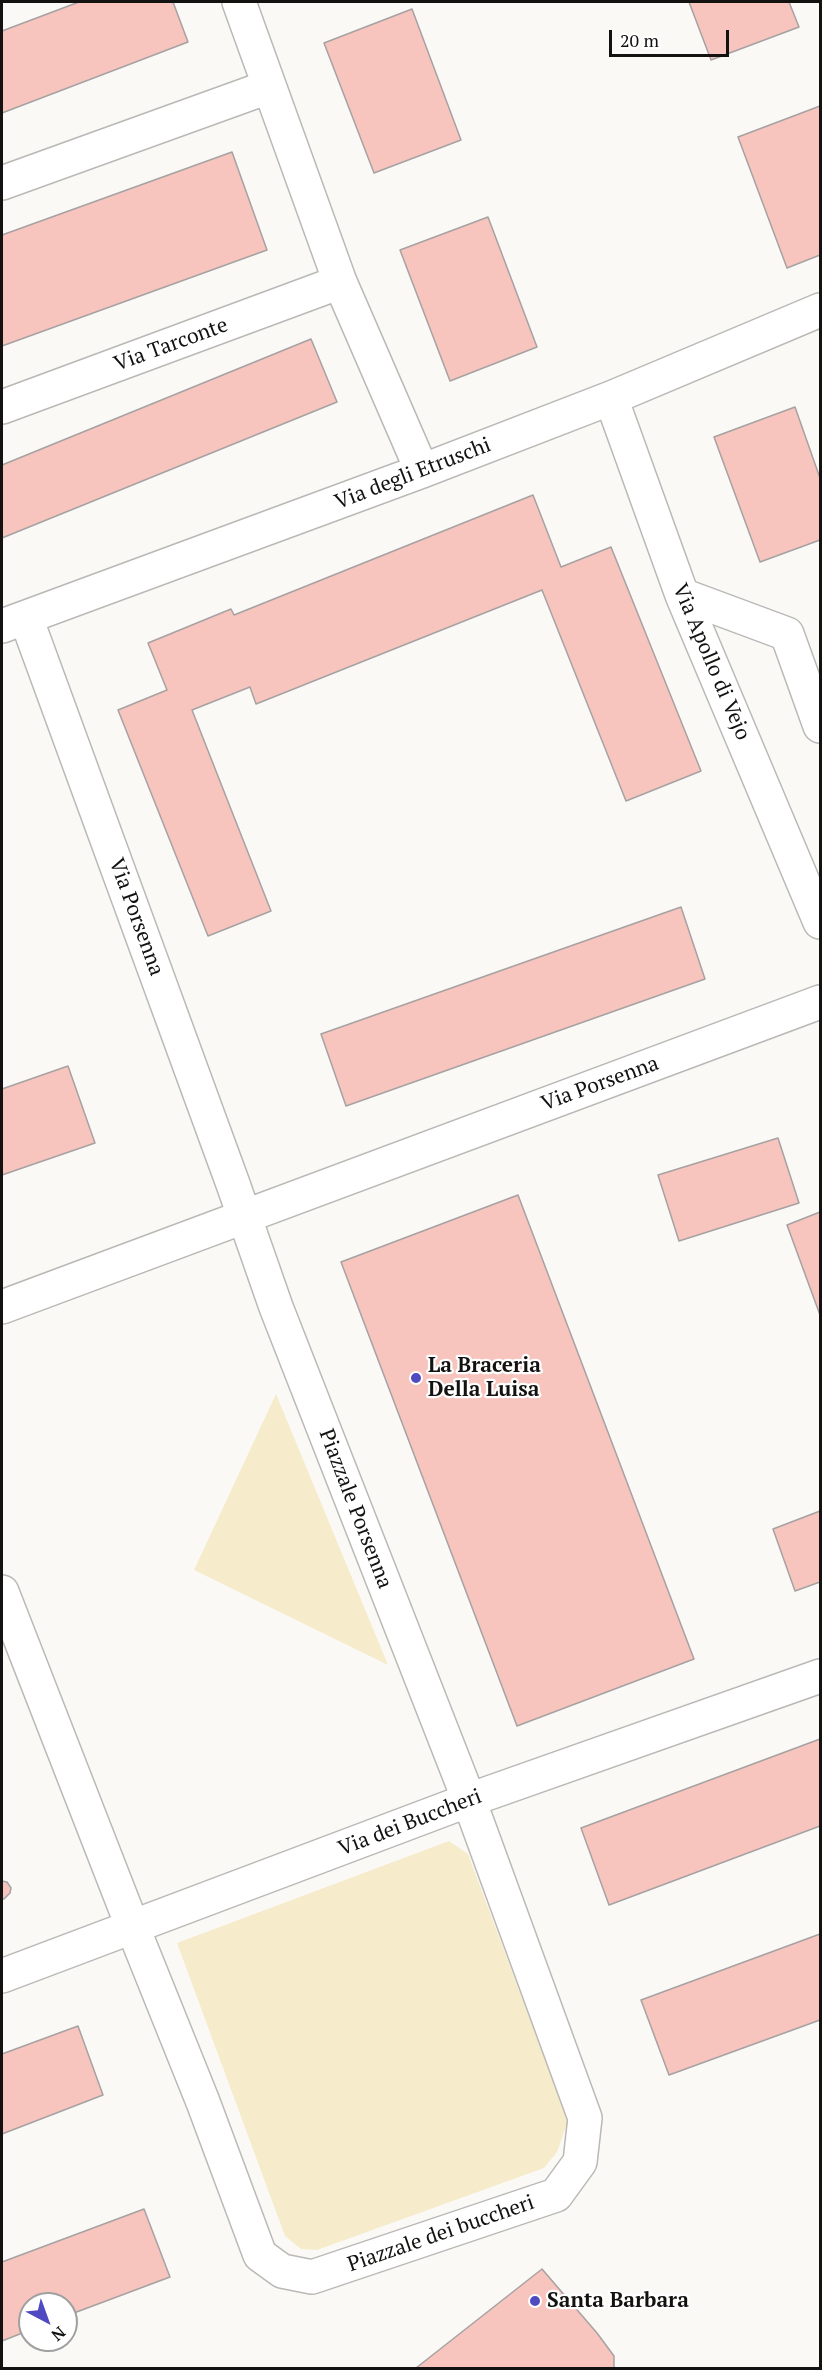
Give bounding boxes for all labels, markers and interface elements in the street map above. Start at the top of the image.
scale bar [612,18,732,56]
text: 20 m [620,28,659,52]
street label: Via Tarconte [111,313,231,377]
street label: Via degli Etruschi [331,433,495,515]
street label: Via Apollo di Vejo [667,580,755,744]
street label: Via Porsenna [103,855,169,979]
street label: Via Porsenna [538,1051,662,1117]
place label: La Braceria Della Luisa [428,1353,541,1403]
marker: La Braceria Della Luisa [409,1371,423,1385]
street label: Piazzale Porsenna [313,1426,397,1592]
street label: Via dei Buccheri [335,1784,485,1862]
street label: Piazzale dei buccheri [344,2190,538,2278]
place label: Santa Barbara [547,2288,689,2314]
north arrow [18,2292,78,2352]
marker: Santa Barbara [528,2294,542,2308]
text: N [47,2322,70,2346]

